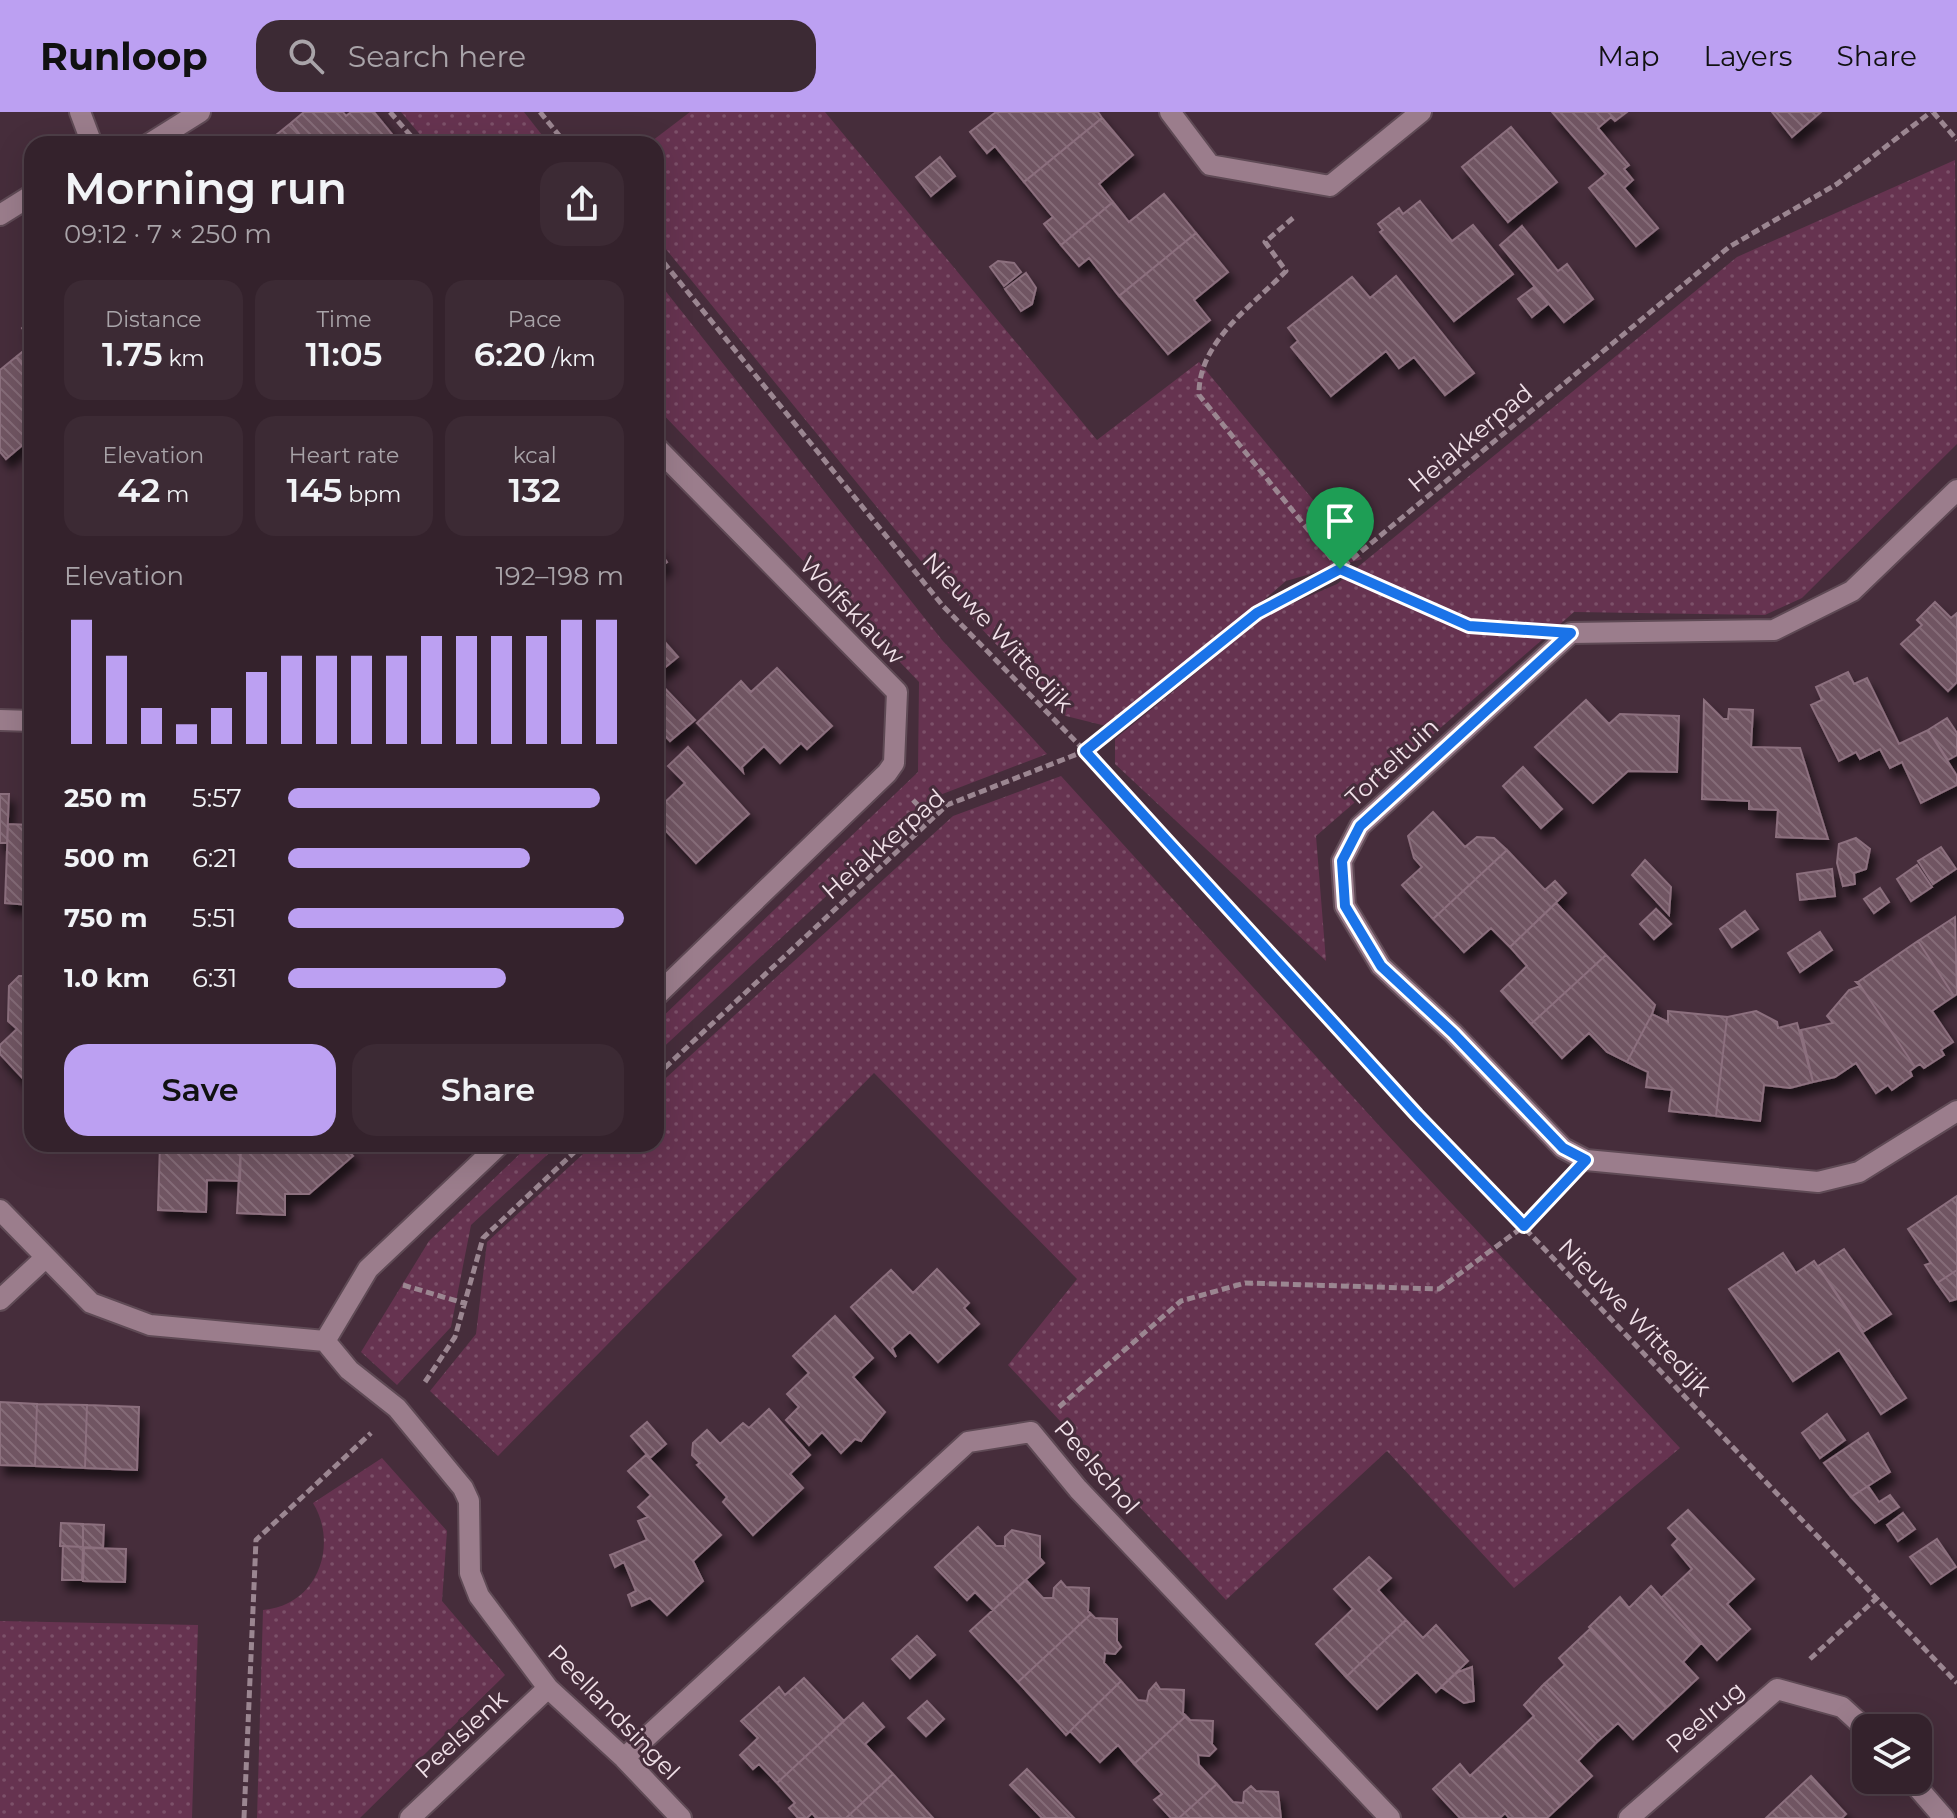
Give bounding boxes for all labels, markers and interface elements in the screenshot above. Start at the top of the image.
search box [256,20,816,92]
text: Runloop [40,33,208,80]
icon: search [284,34,328,78]
text: Search here [348,38,526,75]
text: Map [1597,39,1660,73]
text: Layers [1704,39,1793,73]
text: Share [1837,39,1917,73]
text: Morning run [64,161,347,215]
button: share [540,162,624,246]
text: 09:12 · 7 × 250 m [64,218,272,250]
text: Distance [105,306,202,333]
text: Time [316,306,372,333]
text: Pace [508,306,562,333]
text: 1.75 [102,333,163,375]
text: 11:05 [306,333,382,375]
text: 6:20 [474,333,546,375]
text: km [163,345,205,372]
text: /km [546,345,596,372]
street label: Heiakkerpad [1402,378,1538,498]
text: Elevation [102,442,204,469]
text: Heart rate [289,442,399,469]
text: kcal [513,442,557,469]
text: 42 [117,469,160,511]
text: 145 [287,469,342,511]
text: 132 [508,469,561,511]
text: m [160,481,189,508]
text: bpm [342,481,401,508]
pin [1306,487,1374,569]
icon: arrive [1318,499,1362,543]
street label: Nieuwe Wittedijk [917,546,1080,718]
street label: Wolfsklauw [793,550,911,670]
text: Elevation [64,560,184,592]
text: 192–198 m [495,560,624,592]
street label: Torteltuin [1340,712,1444,812]
text: 250 m [64,782,147,814]
text: 5:57 [192,782,242,814]
street label: Heiakkerpad [816,783,950,905]
text: 500 m [64,842,149,874]
text: 6:21 [192,842,238,874]
text: 750 m [64,902,147,934]
text: 5:51 [192,902,236,934]
text: 1.0 km [64,962,150,994]
text: 6:31 [192,962,237,994]
button: Save [64,1044,336,1136]
button: Share [352,1044,624,1136]
street label: Nieuwe Wittedijk [1553,1232,1718,1402]
street label: Peelschol [1048,1414,1146,1520]
street label: Peellandsingel [542,1638,686,1786]
street label: Peelrug [1660,1675,1750,1759]
street label: Peelslenk [409,1684,514,1784]
map controls [1852,1714,1932,1794]
button: layers [1852,1714,1932,1794]

